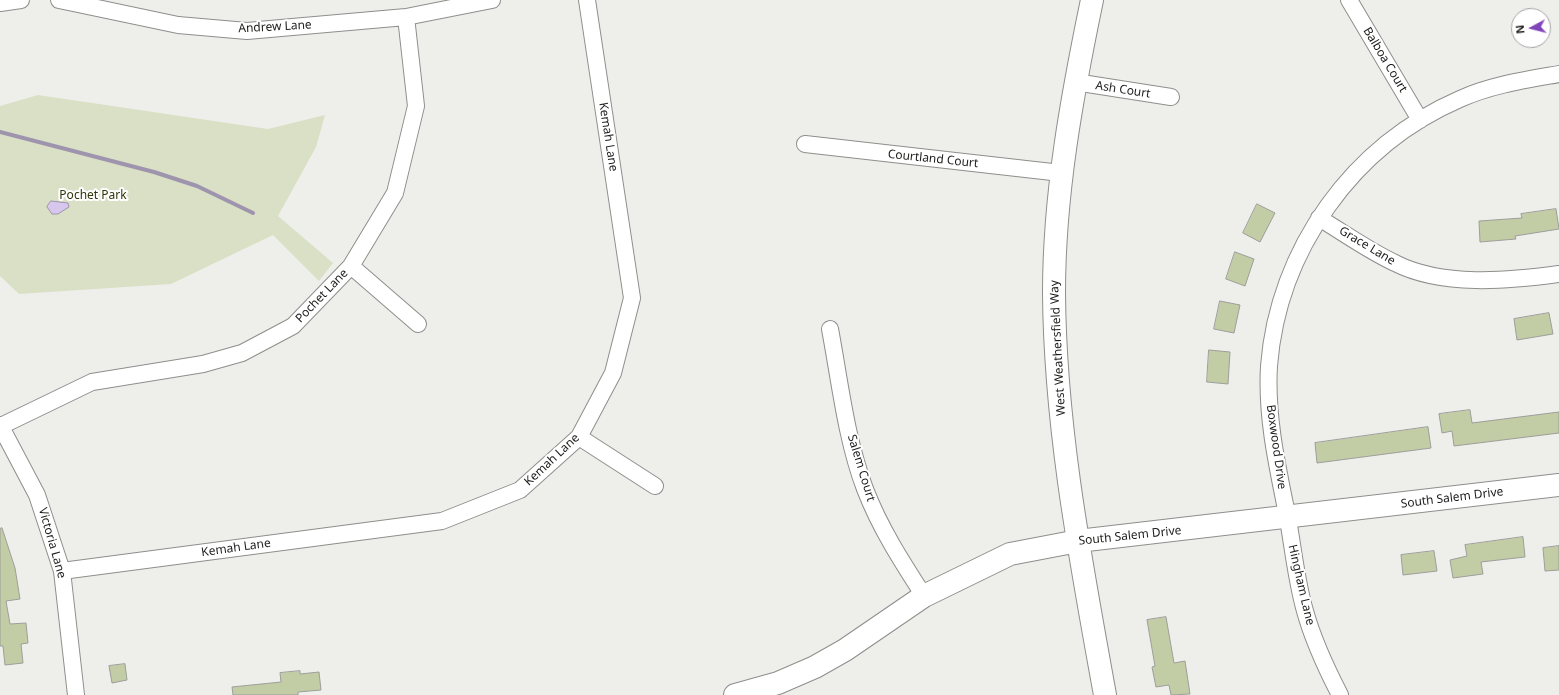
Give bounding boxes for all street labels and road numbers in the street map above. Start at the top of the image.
street label: Andrew Lane [238,18,312,36]
street label: Balboa Court [1360,25,1410,95]
street label: Ash Court [1094,79,1152,101]
street label: Kemah Lane [595,101,621,173]
street label: Courtland Court [887,147,979,171]
street label: Grace Lane [1336,224,1398,268]
street label: Pochet Lane [293,266,351,326]
street label: West Weathersfield Way [1047,280,1069,416]
street label: Boxwood Drive [1263,404,1289,490]
street label: Kemah Lane [522,431,582,489]
street label: Salem Court [844,433,878,503]
street label: South Salem Drive [1400,485,1504,511]
street label: Victoria Lane [35,506,69,580]
street label: South Salem Drive [1078,523,1182,549]
street label: Kemah Lane [200,536,272,560]
street label: Hingham Lane [1285,543,1317,627]

